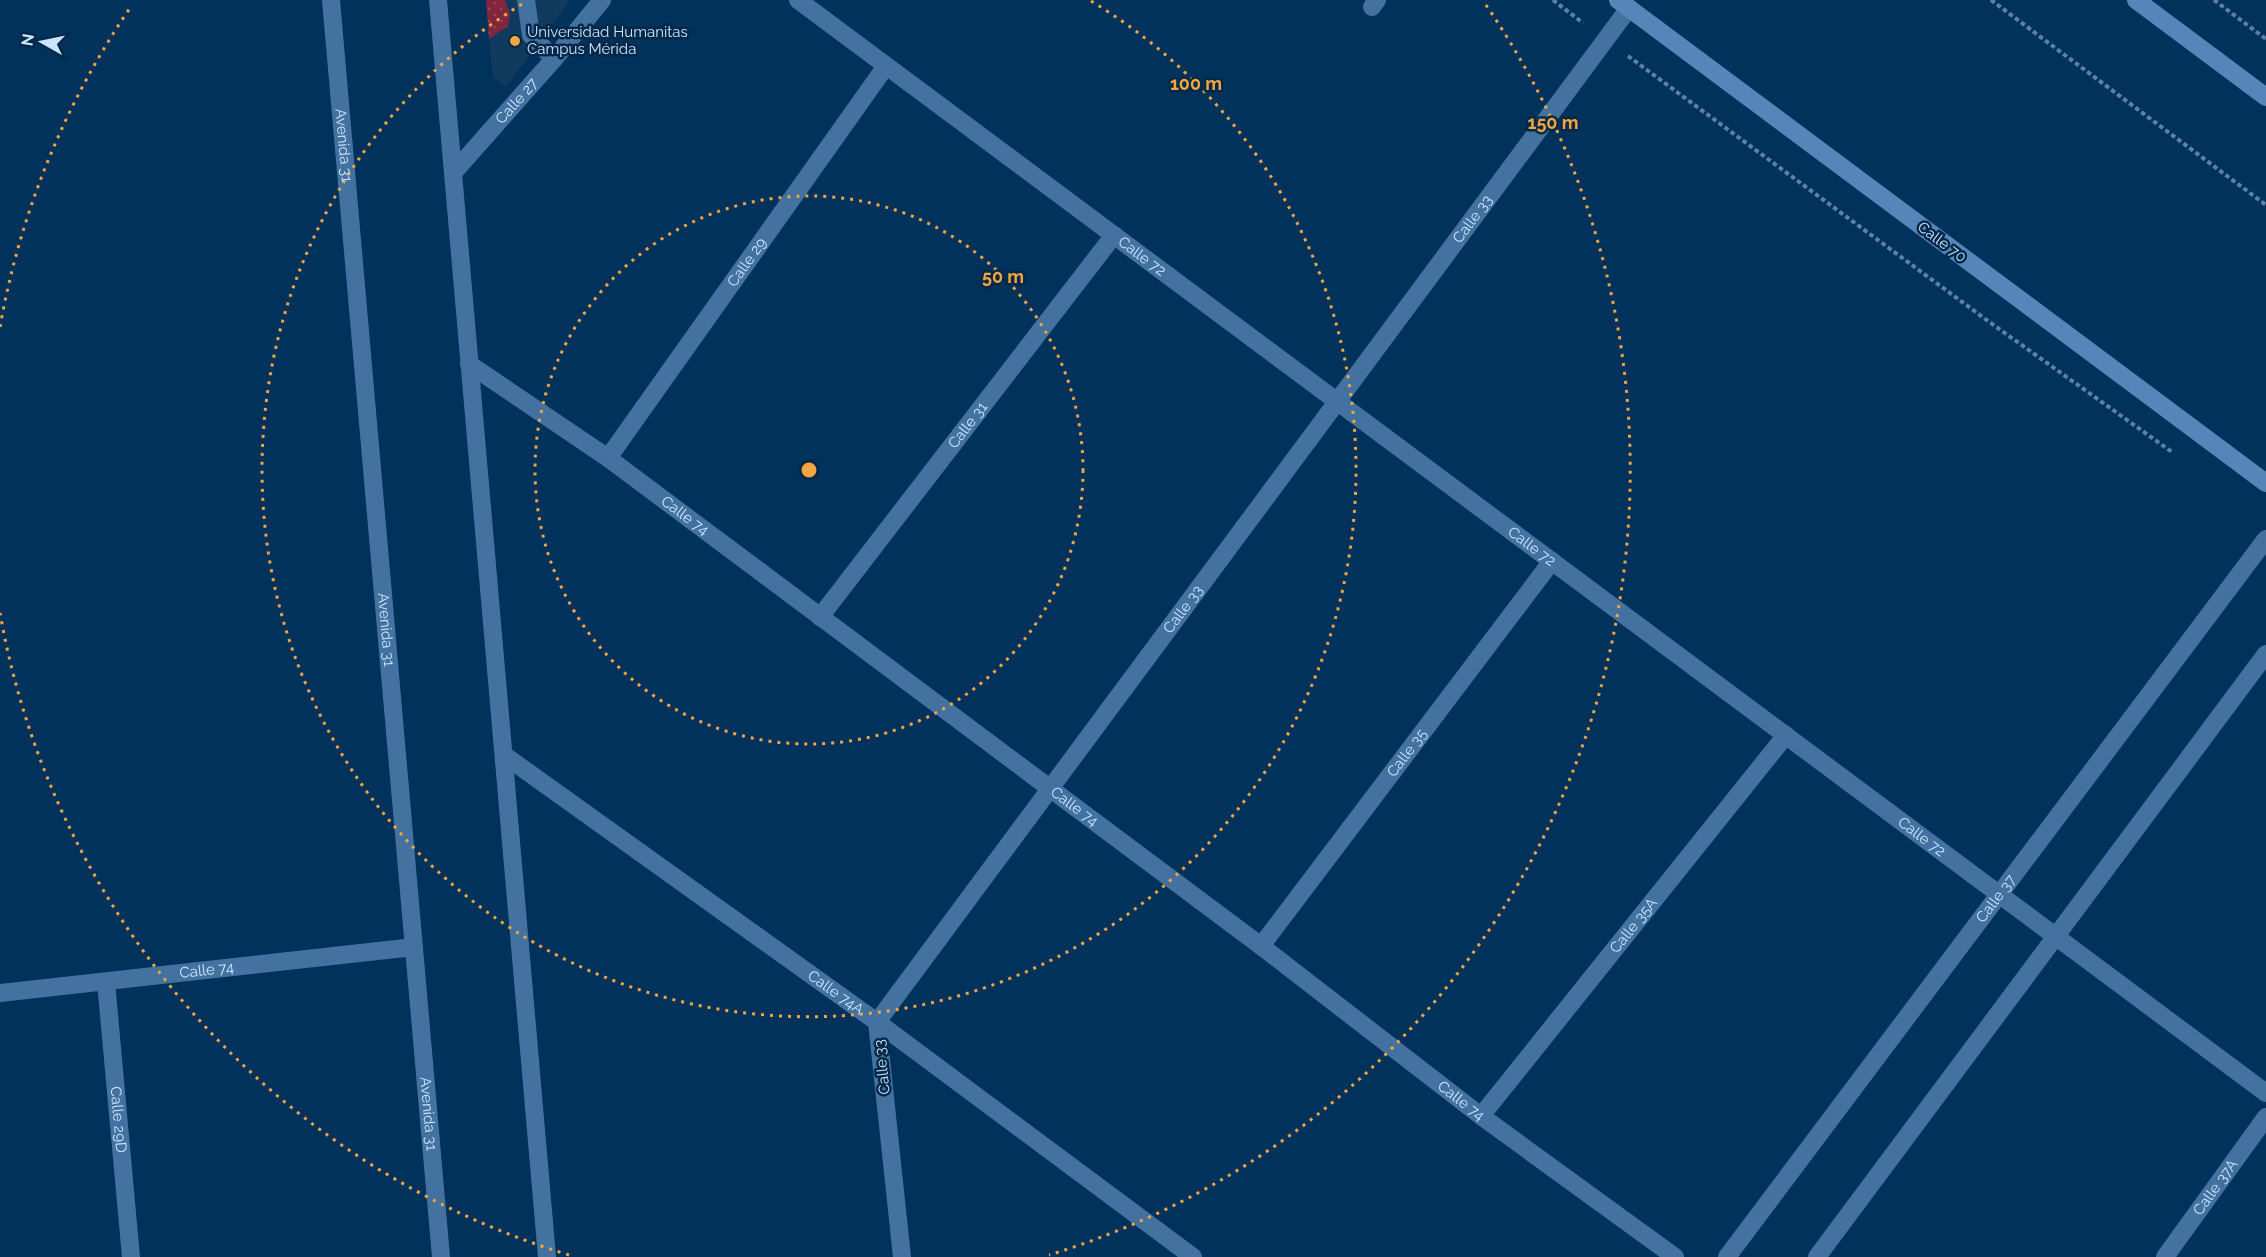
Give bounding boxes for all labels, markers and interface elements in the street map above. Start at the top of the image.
north arrow [12,12,72,72]
place label: Universidad Humanitas Campus Mérida [527,23,688,58]
text: N [17,32,38,47]
marker: Universidad Humanitas Campus Mérida [508,34,522,48]
text: 100 m [1170,73,1222,94]
street label: Calle 27 [492,75,542,128]
street label: Avenida 31 [332,108,356,184]
text: 150 m [1528,112,1579,133]
street label: Calle 33 [1449,191,1496,247]
street label: Calle 70 [1914,218,1970,266]
street label: Calle 72 [1115,233,1170,280]
street label: Calle 29 [723,234,770,290]
text: 50 m [982,266,1024,287]
street label: Calle 31 [944,398,991,452]
centre of rings [799,460,819,480]
street label: Calle 74 [658,492,712,539]
street label: Calle 72 [1504,523,1560,570]
street label: Calle 33 [1159,582,1207,637]
street label: Avenida 31 [374,592,398,668]
street label: Calle 35 [1383,725,1431,781]
street label: Calle 74 [1047,783,1102,830]
street label: Calle 72 [1894,813,1949,860]
street label: Calle 37 [1972,871,2020,926]
street label: Calle 35A [1606,894,1661,957]
street label: Calle 74 [179,958,235,982]
street label: Calle 74A [804,966,867,1019]
street label: Calle 33 [870,1039,894,1095]
street label: Avenida 31 [416,1076,441,1152]
street label: Calle 74 [1434,1077,1488,1125]
street label: Calle 29D [107,1085,130,1154]
street label: Calle 37A [2189,1156,2242,1219]

